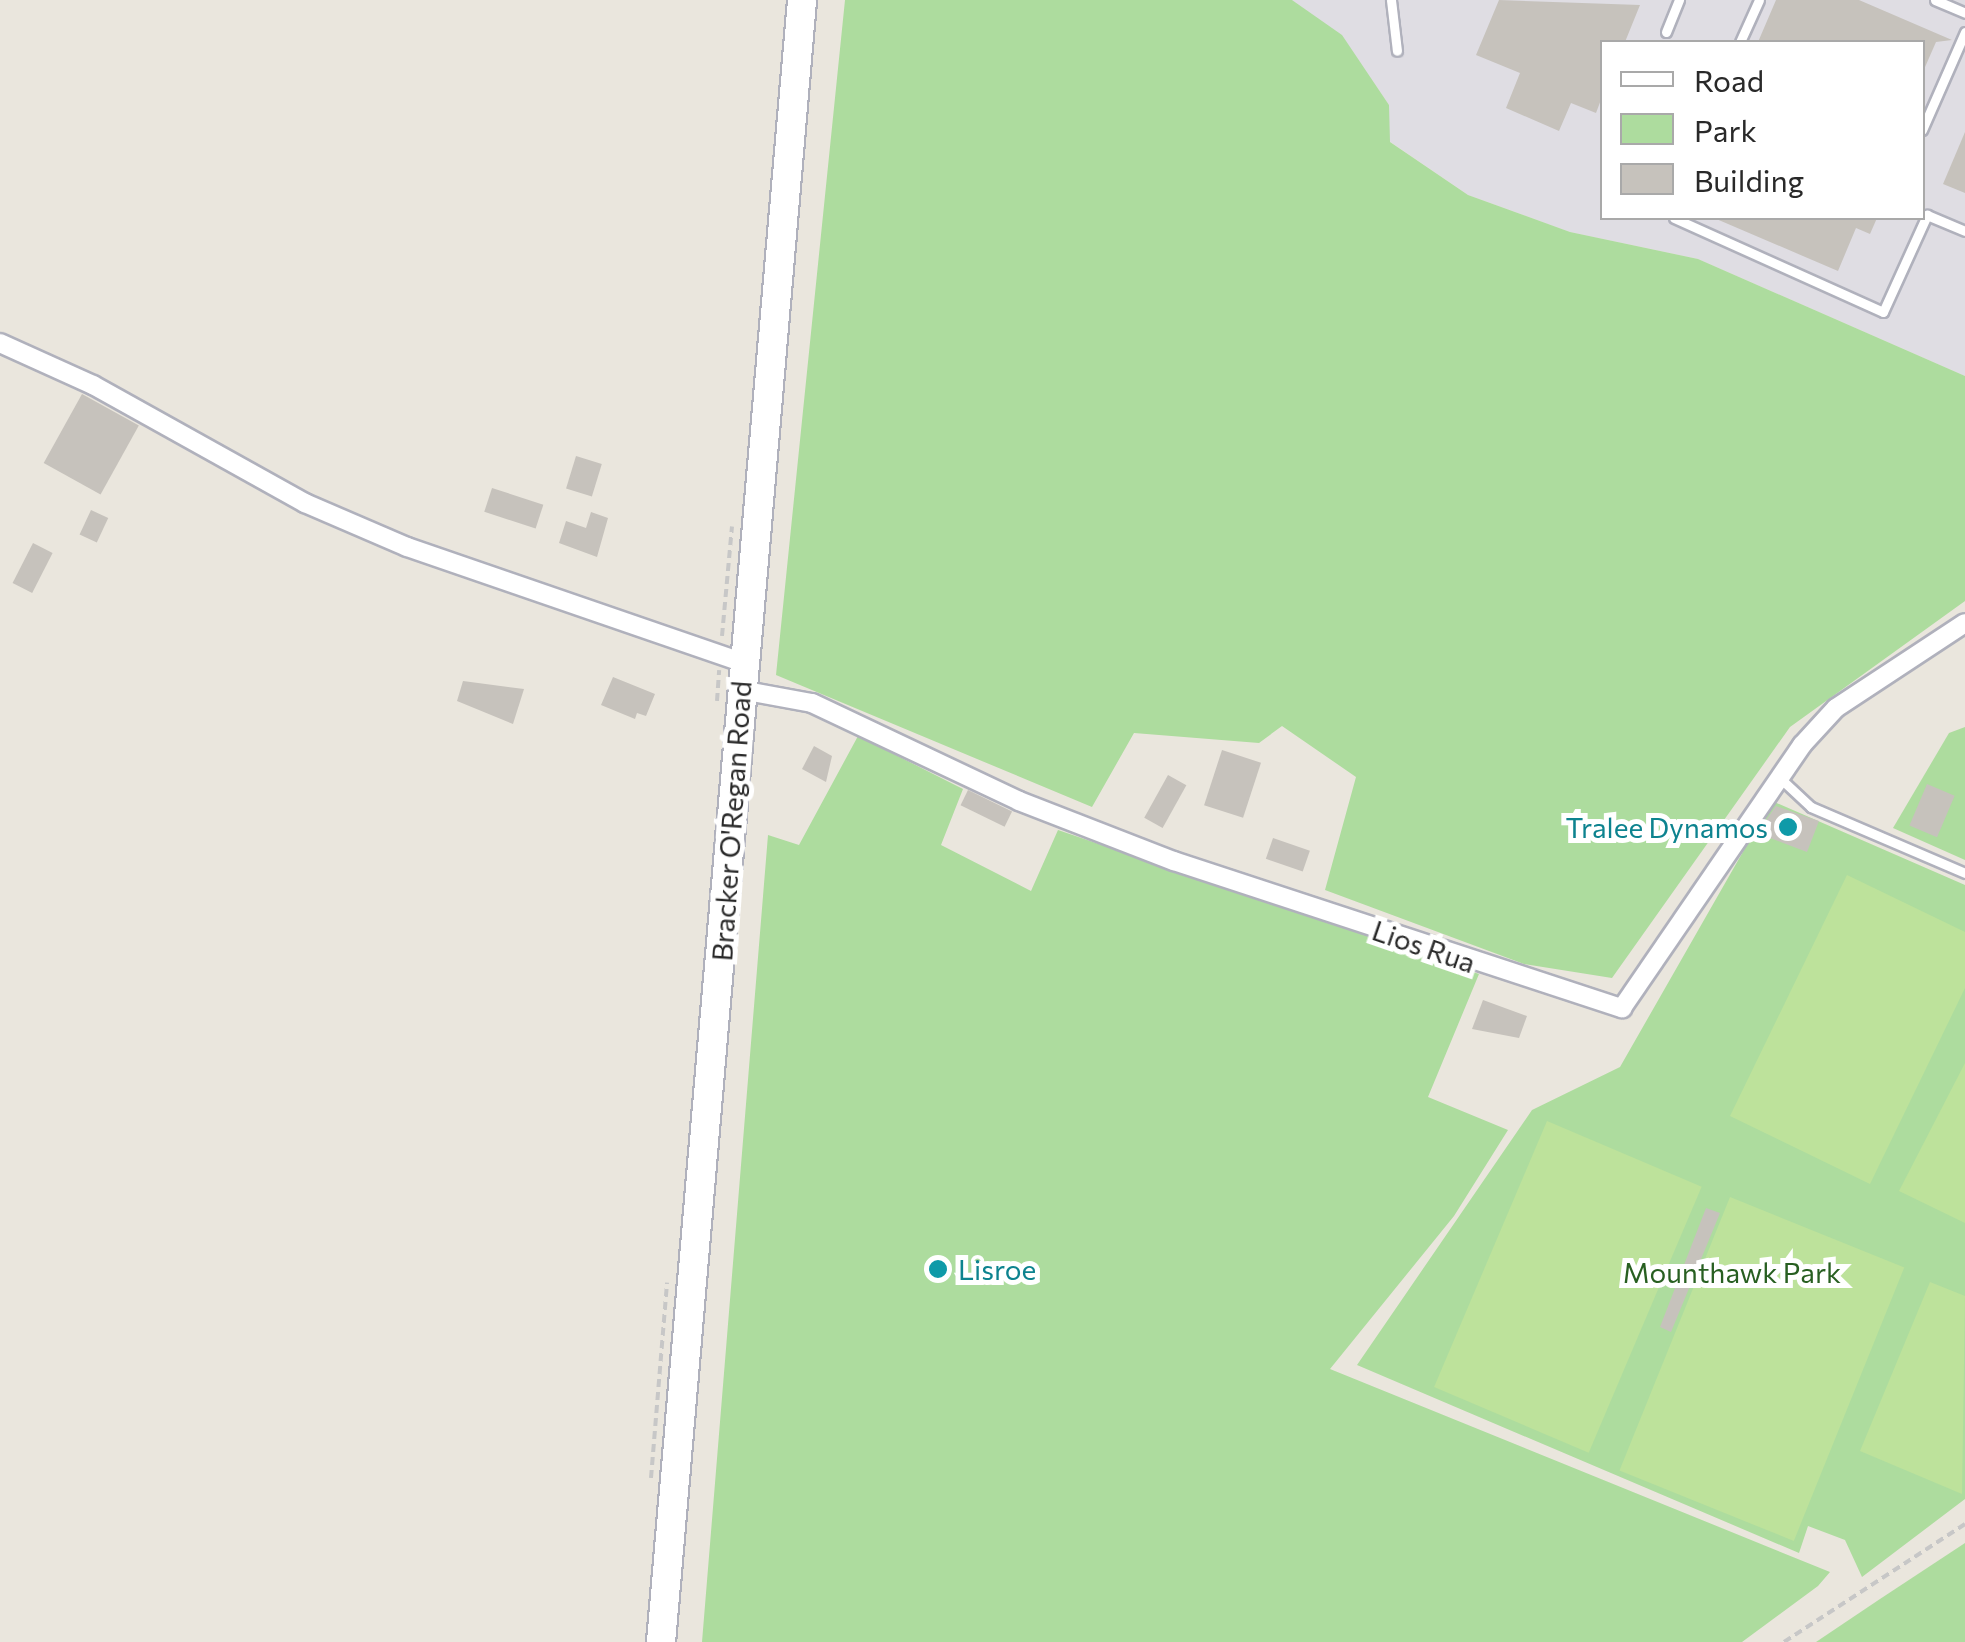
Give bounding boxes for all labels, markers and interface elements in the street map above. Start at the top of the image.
legend [1600,40,1925,220]
text: Road [1694,61,1764,98]
text: Park [1694,111,1757,148]
text: Building [1694,161,1804,198]
street label: Bracker O'Regan Road [704,680,758,962]
place label: Tralee Dynamos [1565,810,1768,844]
marker: Tralee Dynamos [1777,816,1799,838]
street label: Lios Rua [1368,913,1480,979]
place label: Lisroe [958,1252,1036,1286]
park label: Mounthawk Park [1623,1255,1841,1289]
marker: Lisroe [927,1258,949,1280]

